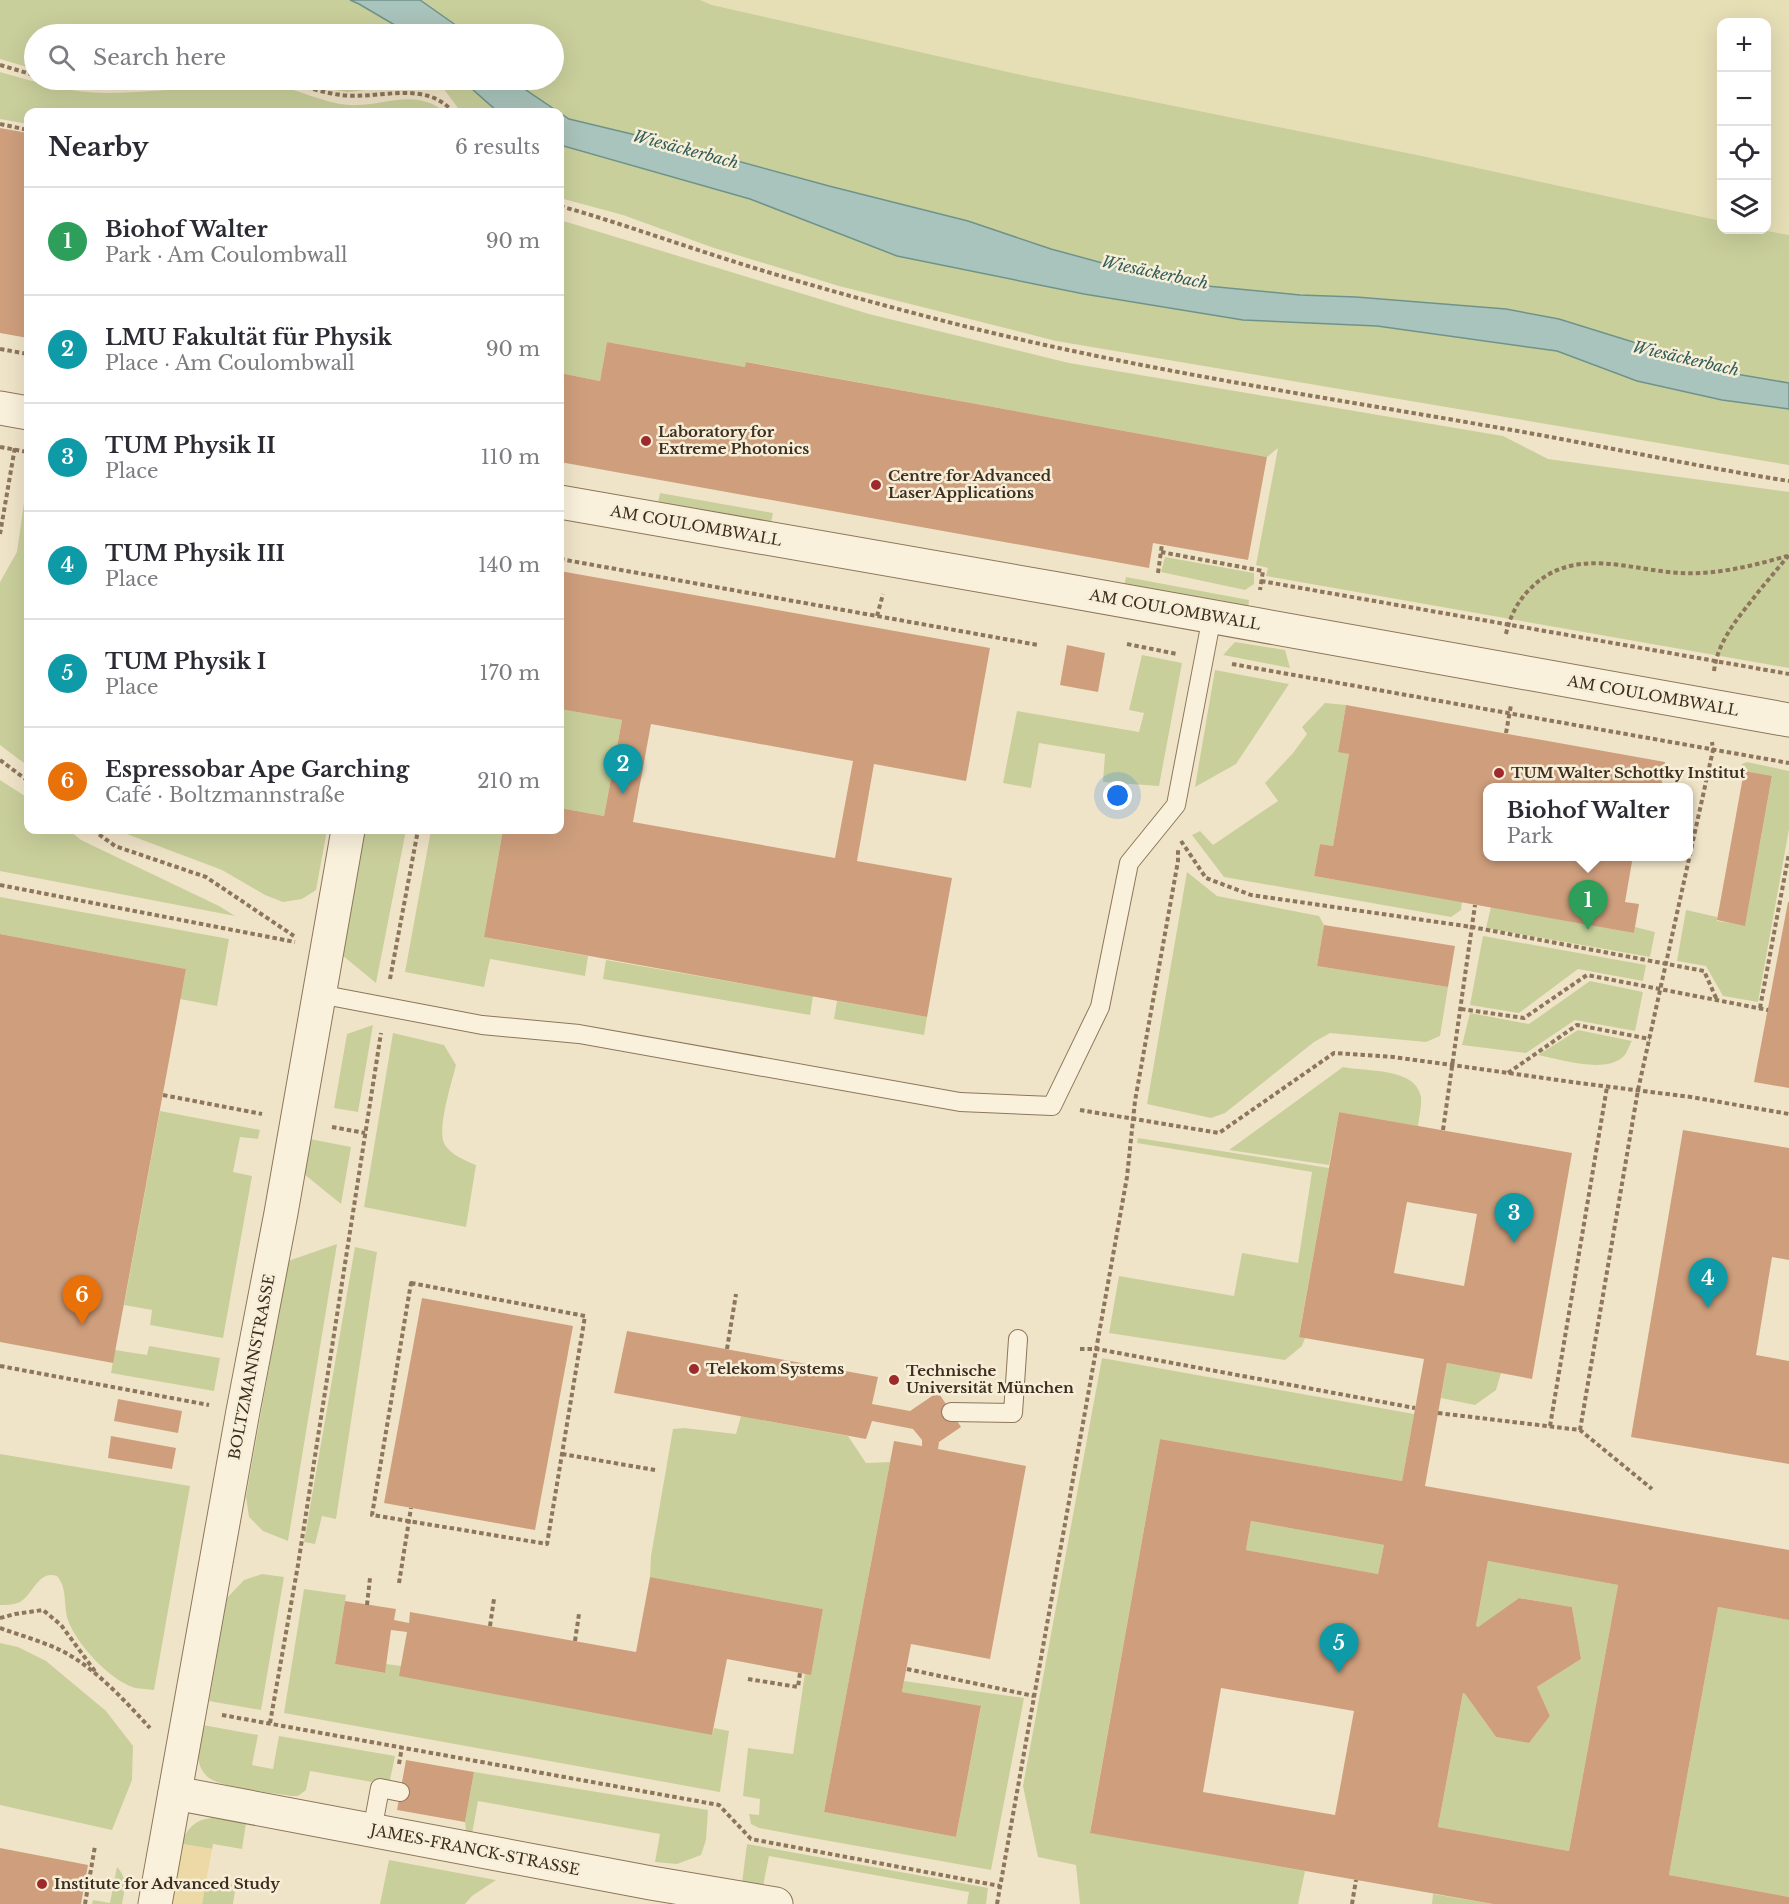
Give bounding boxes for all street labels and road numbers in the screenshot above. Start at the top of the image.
street label: AM COULOMBWALL [608,501,783,550]
street label: AM COULOMBWALL [1087,585,1262,634]
street label: AM COULOMBWALL [1565,671,1740,720]
street label: BOLTZMANNSTRASSE [224,1272,279,1461]
street label: JAMES-FRANCK-STRASSE [367,1819,582,1879]

